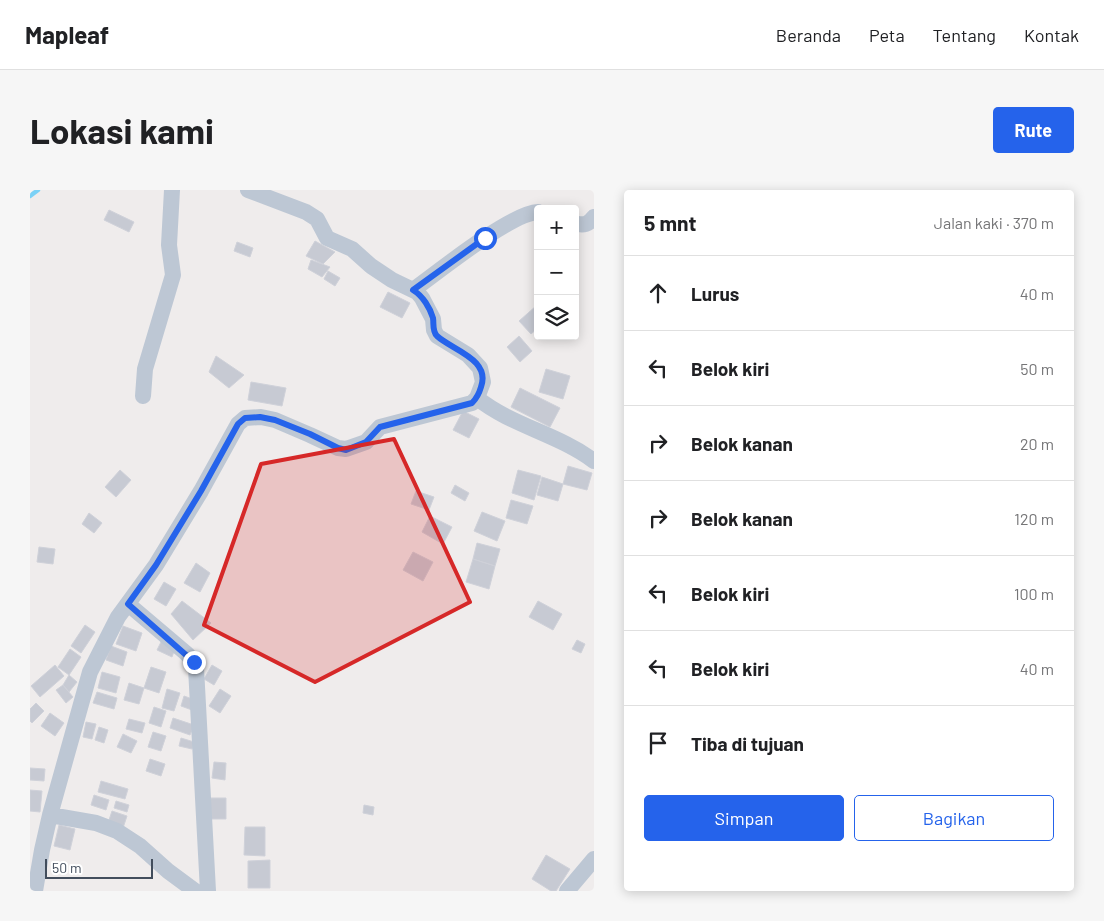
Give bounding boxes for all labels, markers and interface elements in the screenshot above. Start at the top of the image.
text: Mapleaf [25,20,109,49]
text: Beranda [776,24,841,46]
text: Peta [869,24,905,46]
text: Tentang [933,24,996,46]
text: Kontak [1024,24,1079,46]
button: Rute [993,107,1074,153]
text: Lokasi kami [30,109,214,151]
map controls [534,205,579,340]
button: + [534,205,579,250]
text: 5 mnt [644,210,697,235]
text: Jalan kaki · 370 m [934,213,1054,232]
route start [474,227,497,250]
button: − [534,250,579,295]
icon: ahead [644,279,672,307]
text: Lurus [691,282,739,305]
text: 40 m [1020,284,1054,303]
button: layers [534,295,579,340]
icon: left [644,354,672,382]
text: Belok kiri [691,357,769,380]
text: 50 m [1020,359,1054,378]
icon: right [644,429,672,457]
text: Belok kanan [691,432,793,455]
text: 20 m [1020,434,1054,453]
icon: right [644,504,672,532]
text: Belok kanan [691,507,793,530]
text: 120 m [1014,509,1054,528]
icon: left [644,579,672,607]
text: Belok kiri [691,582,769,605]
text: 100 m [1014,584,1054,603]
route end [183,651,206,674]
icon: left [644,654,672,682]
text: Belok kiri [691,657,769,680]
text: 40 m [1020,659,1054,678]
icon: arrive [644,729,672,757]
text: Tiba di tujuan [691,732,804,755]
button: Simpan [644,795,844,841]
button: Bagikan [854,795,1054,841]
scale bar [45,856,152,879]
text: 50 m [52,859,81,876]

